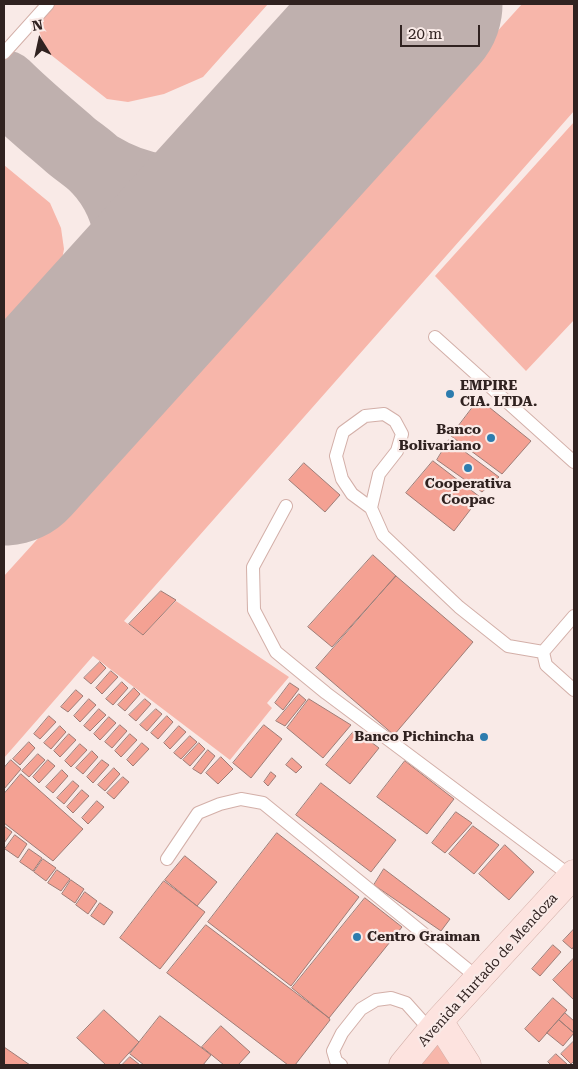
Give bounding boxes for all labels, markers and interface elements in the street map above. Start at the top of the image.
north arrow [15,15,65,65]
scale bar [403,15,483,47]
text: N [31,16,44,34]
text: 20 m [408,25,442,43]
place label: EMPIRE CIA. LTDA. [460,378,537,411]
marker: EMPIRE CIA. LTDA. [444,388,456,400]
place label: Banco Bolivariano [399,422,481,454]
marker: Banco Bolivariano [485,432,497,444]
marker: Cooperativa Coopac [462,462,474,474]
place label: Cooperativa Coopac [425,476,511,508]
place label: Banco Pichincha [354,729,474,745]
marker: Banco Pichincha [478,731,490,743]
street label: Avenida Hurtado de Mendoza [415,890,561,1050]
place label: Centro Graiman [367,929,480,945]
marker: Centro Graiman [351,931,363,943]

